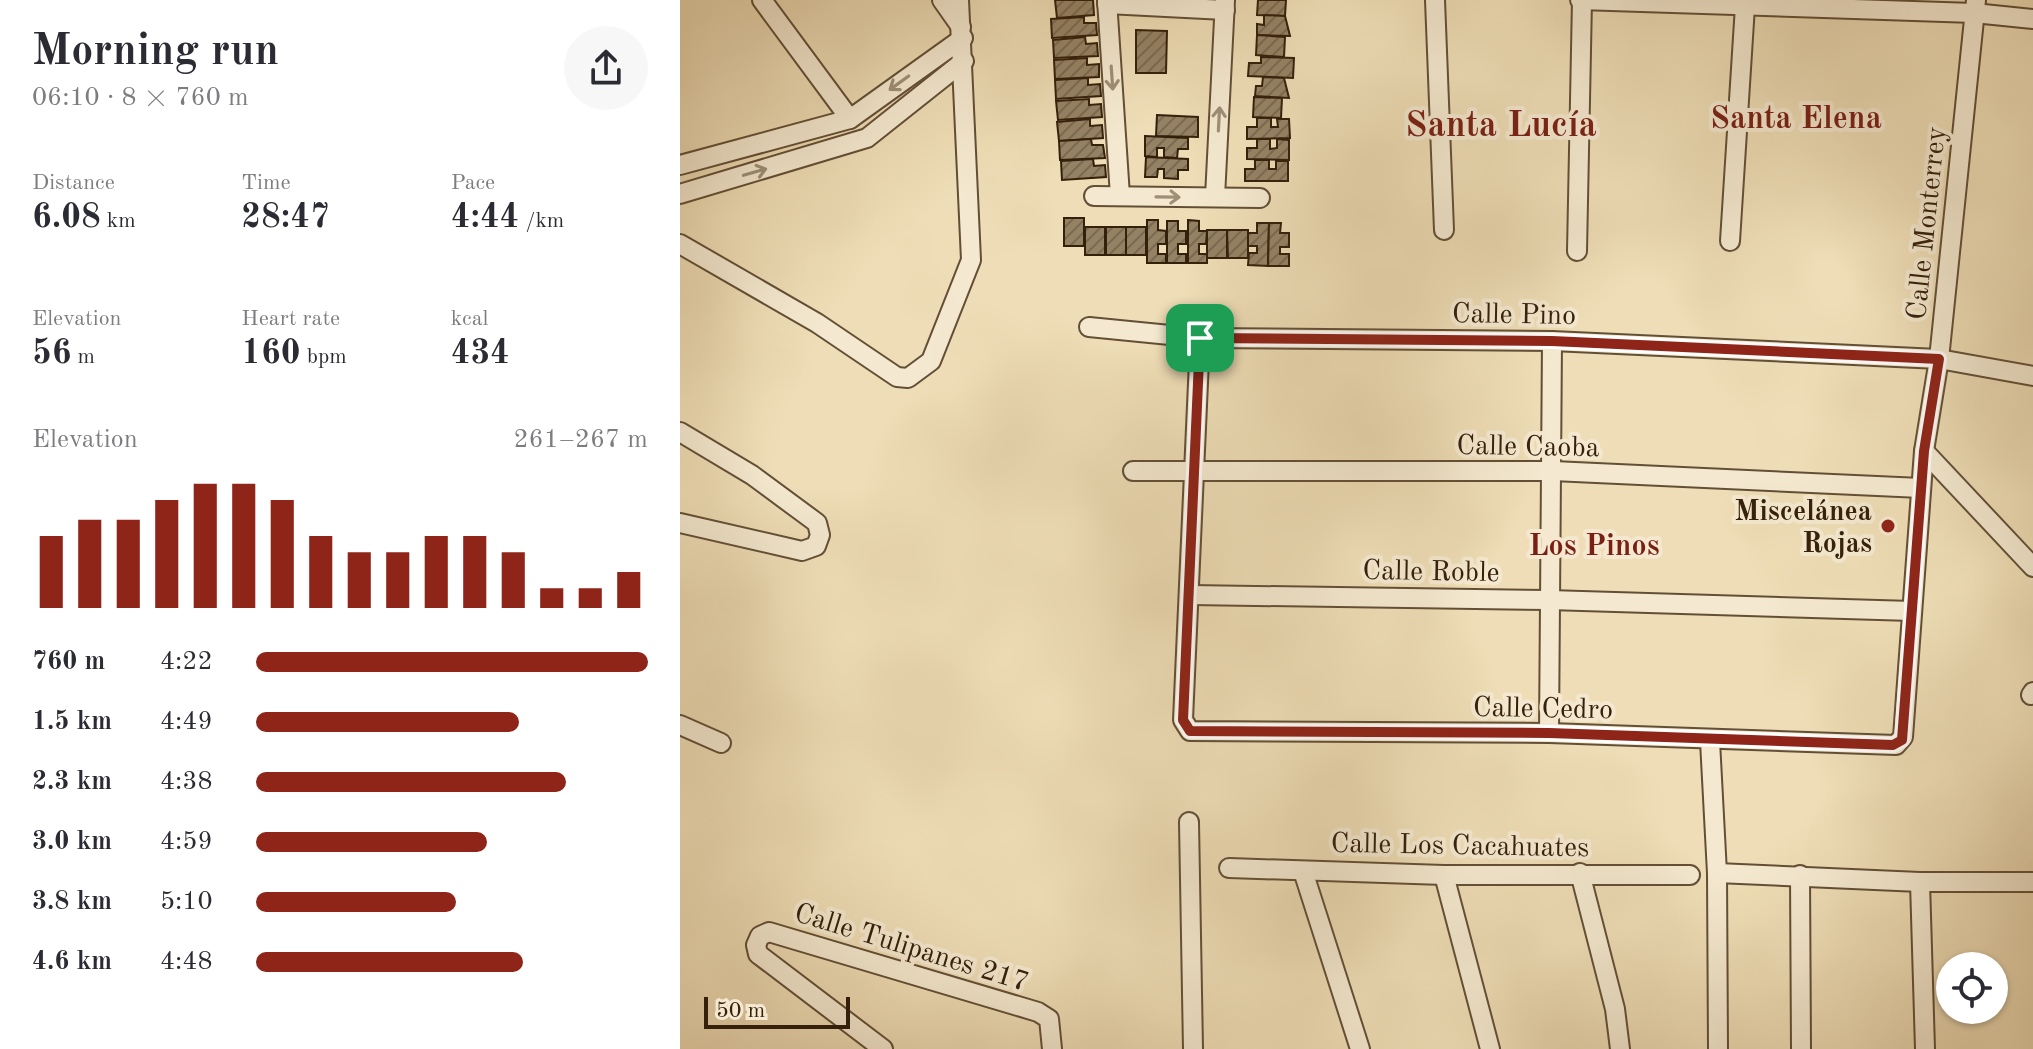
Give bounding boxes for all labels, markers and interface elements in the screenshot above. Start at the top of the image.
button: share [564,26,648,110]
text: Morning run [32,30,279,74]
one-way arrow [1105,64,1120,91]
one-way arrow [889,74,910,91]
text: 06:10 · 8 × 760 m [32,85,249,111]
district label: Santa Elena [1710,104,1882,136]
one-way arrow [1212,106,1227,133]
district label: Santa Lucía [1405,109,1597,145]
street label: Calle Monterrey [1904,125,1952,321]
one-way arrow [742,164,768,179]
text: Distance [32,172,115,194]
text: Time [241,172,291,194]
text: Pace [451,172,495,194]
one-way arrow [1154,189,1181,204]
text: 6.08 [32,201,101,235]
text: 28:47 [241,201,330,235]
text: 4:44 [451,201,519,235]
text: km [101,210,136,232]
text: /km [519,210,564,232]
street label: Calle Pino [1452,301,1576,331]
pin [1166,304,1234,372]
text: Elevation [32,308,122,330]
text: Heart rate [241,308,340,330]
text: kcal [451,308,489,330]
icon: arrive [1178,316,1222,360]
text: 56 [32,337,71,371]
text: 160 [241,337,301,371]
text: 434 [451,337,510,371]
text: m [71,346,95,368]
text: bpm [301,346,347,368]
text: Elevation [32,427,138,453]
text: 261–267 m [513,427,648,453]
street label: Calle Caoba [1456,433,1600,463]
place label: Miscelánea Rojas [1735,499,1872,559]
marker: Miscelánea Rojas [1879,517,1897,535]
district label: Los Pinos [1528,532,1660,562]
street label: Calle Roble [1362,558,1500,588]
text: 760 m [32,649,105,675]
text: 4:22 [160,649,213,675]
street label: Calle Cedro [1473,695,1613,725]
text: 1.5 km [32,709,112,735]
text: 4:49 [160,709,213,735]
text: 2.3 km [32,769,112,795]
text: 4:38 [160,769,213,795]
text: 3.0 km [32,829,112,855]
text: 4:59 [160,829,213,855]
street label: Calle Los Cacahuates [1330,831,1589,863]
text: 3.8 km [32,889,112,915]
text: 5:10 [160,889,213,915]
street label: Calle Tulipanes 217 [791,900,1032,998]
text: 4.6 km [32,949,112,975]
text: 4:48 [160,949,213,975]
map controls [1936,952,2008,1024]
button: locate [1936,952,2008,1024]
scale bar [704,993,850,1029]
text: 50 m [716,1000,765,1022]

